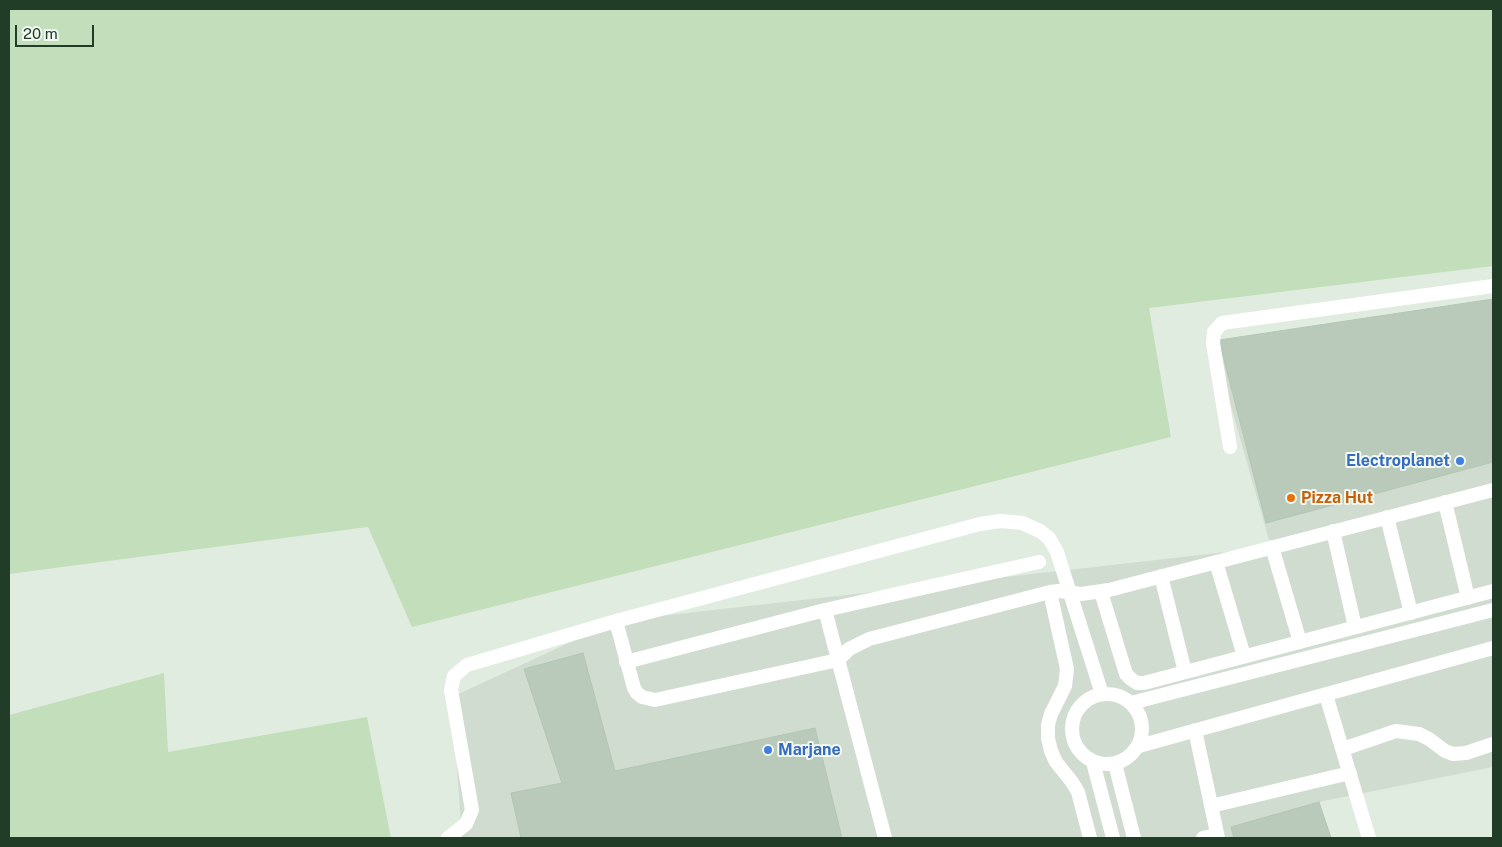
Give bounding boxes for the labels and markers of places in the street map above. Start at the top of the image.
place label: Electroplanet [1346,451,1450,471]
marker: Electroplanet [1454,455,1466,467]
place label: Pizza Hut [1301,488,1373,508]
marker: Pizza Hut [1285,492,1297,504]
place label: Marjane [778,740,841,760]
marker: Marjane [762,744,774,756]

